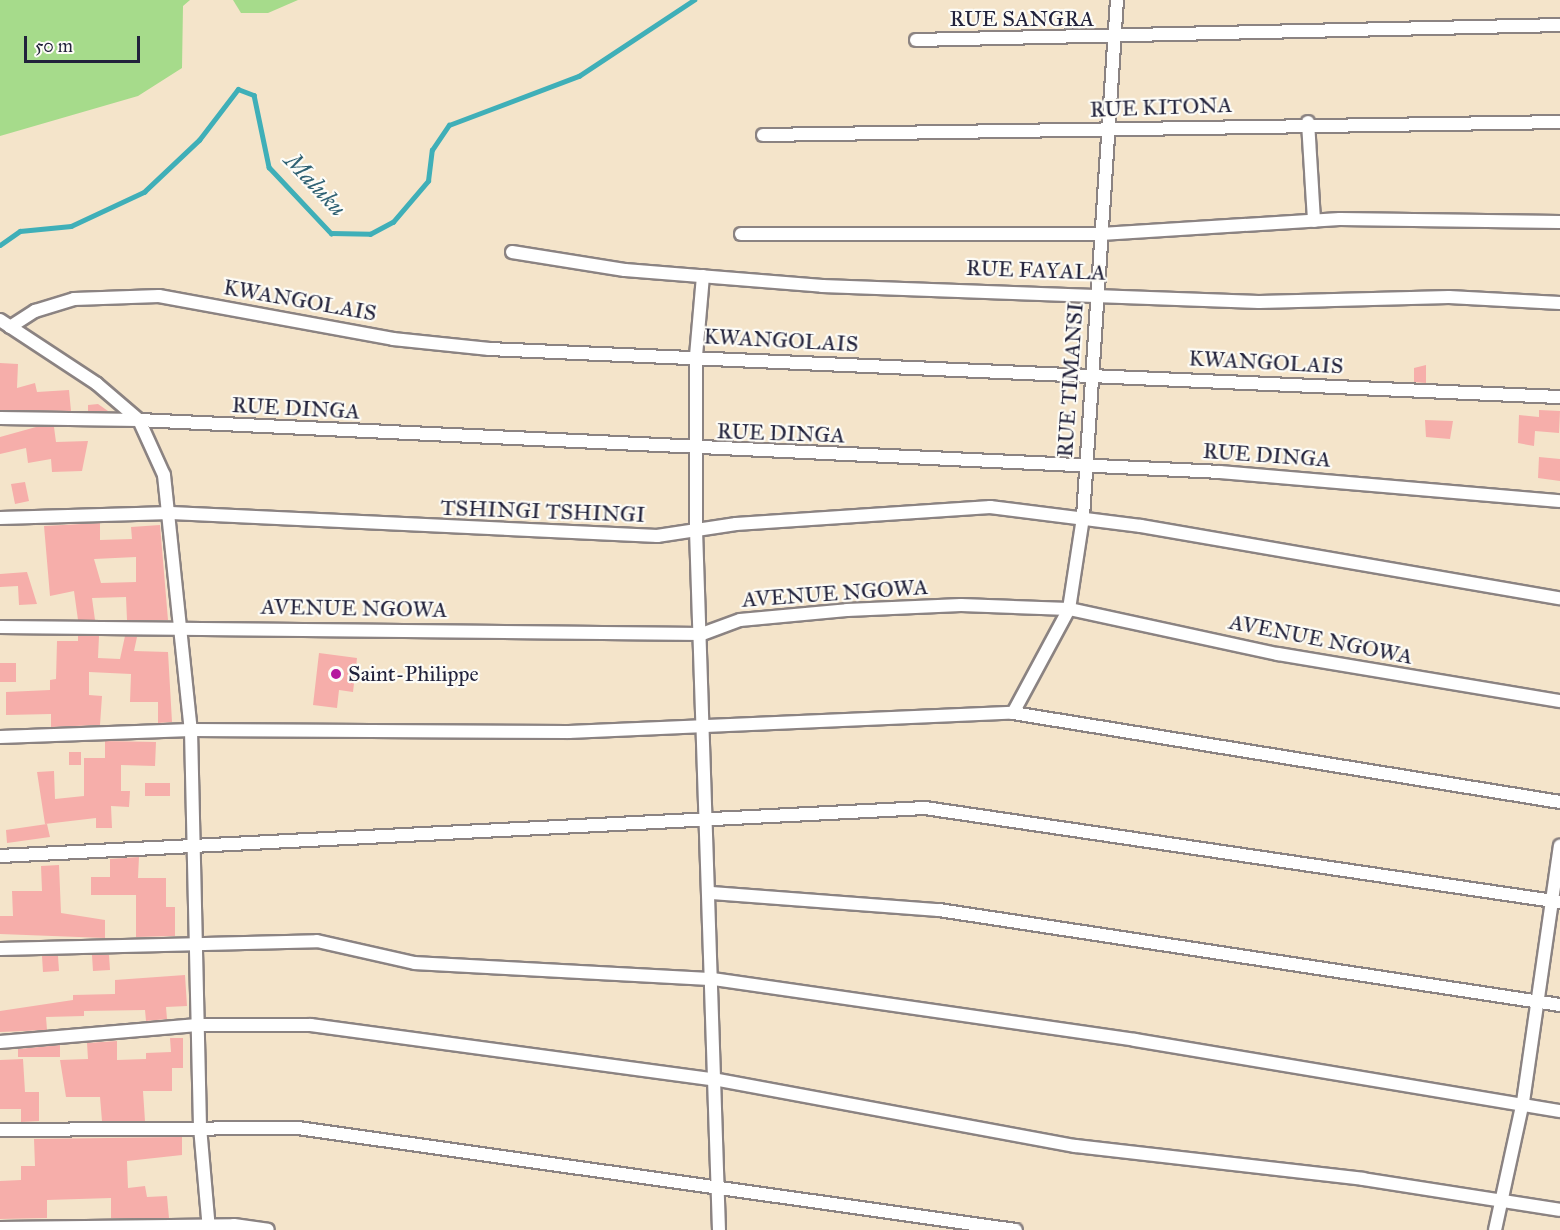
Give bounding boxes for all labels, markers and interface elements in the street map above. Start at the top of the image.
street label: RUE SANGRA [950,6,1094,32]
scale bar [27,24,142,62]
text: 50 m [35,35,73,57]
street label: RUE KITONA [1089,91,1233,123]
water label: Maluku [278,147,352,223]
street label: RUE FAYALA [965,254,1107,286]
street label: KWANGOLAIS [221,274,379,326]
street label: RUE TIMANSI [1051,302,1089,458]
street label: KWANGOLAIS [703,323,859,357]
street label: KWANGOLAIS [1188,345,1344,379]
street label: RUE DINGA [231,391,361,425]
street label: RUE DINGA [716,418,846,448]
street label: RUE DINGA [1202,437,1332,473]
street label: TSHINGI TSHINGI [440,494,646,528]
street label: AVENUE NGOWA [741,573,929,613]
street label: AVENUE NGOWA [261,593,447,623]
street label: AVENUE NGOWA [1227,608,1415,670]
place label: Saint-Philippe [348,661,479,687]
marker: Saint-Philippe [329,667,343,681]

